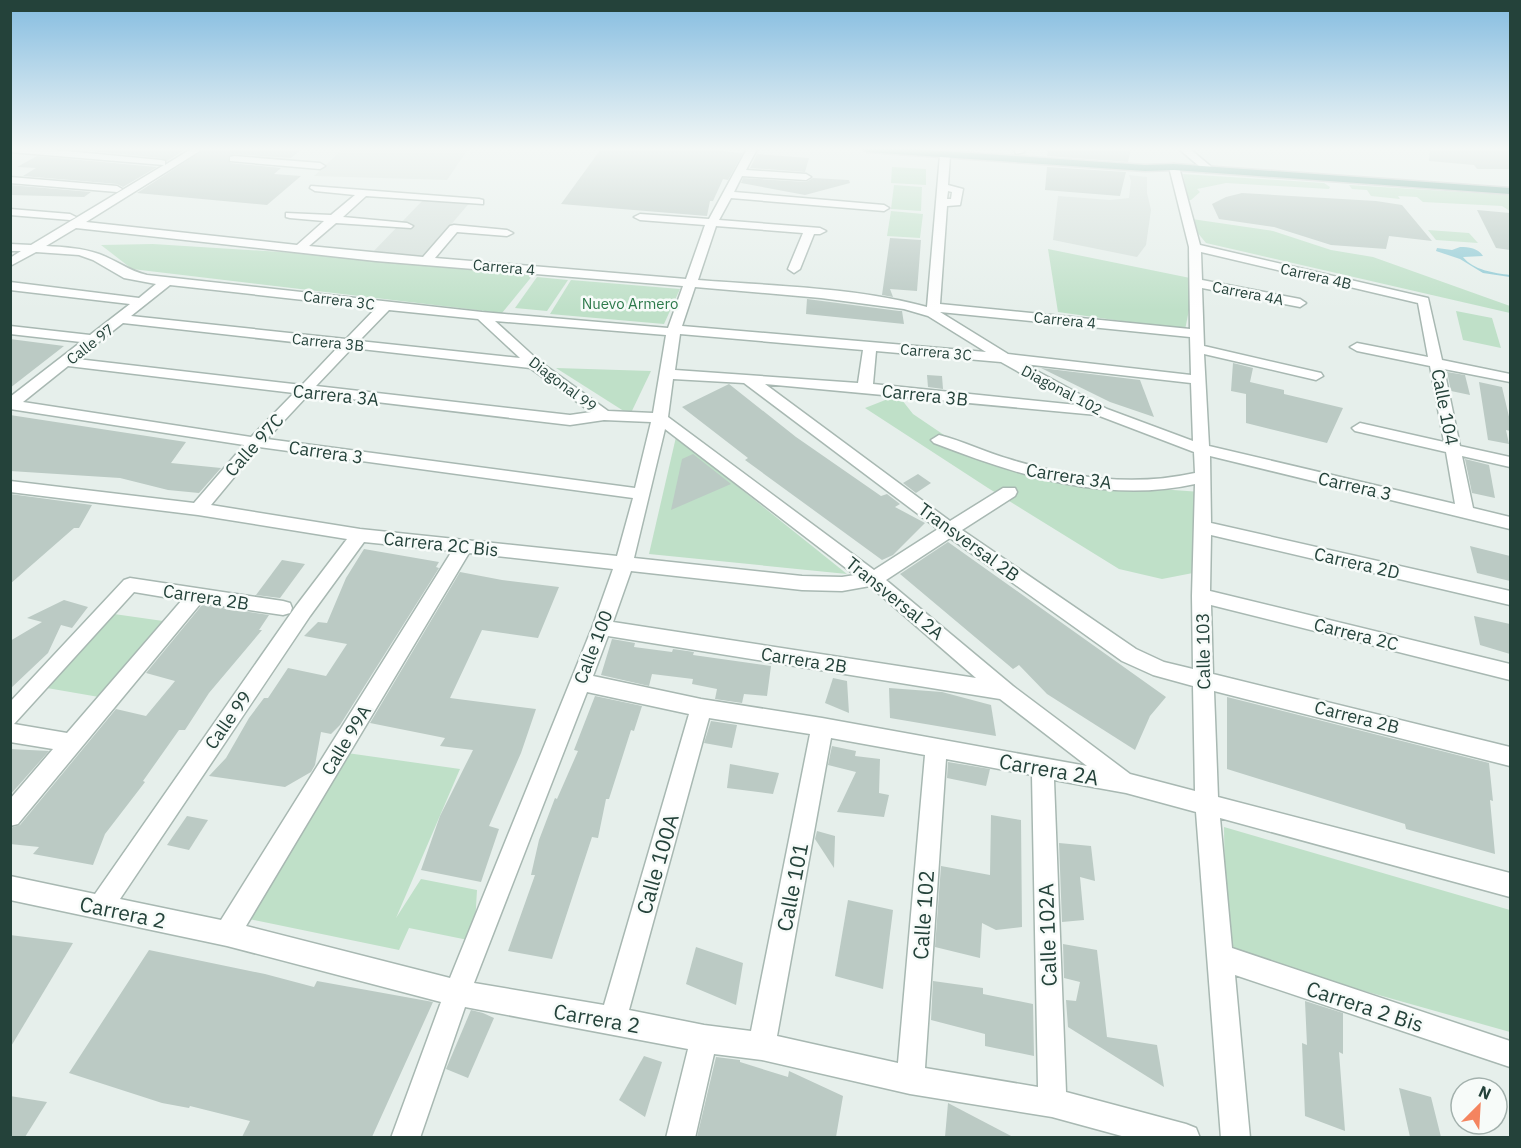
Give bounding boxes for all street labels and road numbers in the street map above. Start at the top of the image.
street label: Carrera 4 [472,255,536,279]
street label: Carrera 4B [1279,259,1353,293]
street label: Carrera 4A [1211,277,1286,309]
street label: Carrera 3C [302,286,376,314]
street label: Carrera 4 [1033,307,1097,333]
street label: Calle 97 [62,320,118,368]
street label: Carrera 3B [291,329,365,355]
street label: Carrera 3C [899,339,973,365]
street label: Diagonal 99 [525,352,601,416]
street label: Diagonal 102 [1018,361,1106,419]
street label: Calle 104 [1426,367,1464,447]
street label: Carrera 3A [292,379,381,411]
street label: Carrera 3B [881,379,969,411]
street label: Calle 97C [220,409,288,481]
street label: Carrera 3 [287,435,365,469]
street label: Carrera 3A [1024,458,1114,494]
street label: Carrera 3 [1316,466,1394,506]
street label: Transversal 2B [914,498,1024,586]
street label: Carrera 2C Bis [382,527,500,561]
street label: Carrera 2D [1312,542,1402,584]
street label: Transversal 2A [841,551,949,645]
street label: Carrera 2B [161,579,251,615]
street label: Calle 100 [568,607,618,687]
street label: Calle 103 [1191,612,1215,690]
street label: Carrera 2C [1311,612,1401,656]
street label: Carrera 2B [759,642,849,678]
street label: Calle 99 [200,686,256,754]
street label: Carrera 2B [1312,695,1402,739]
street label: Calle 99A [316,700,376,779]
street label: Carrera 2A [997,746,1101,792]
street label: Calle 100A [629,810,685,918]
street label: Calle 101 [770,840,814,934]
street label: Calle 102 [906,869,940,961]
street label: Calle 102A [1031,883,1063,987]
street label: Carrera 2 [77,889,169,935]
street label: Carrera 2 Bis [1303,974,1427,1038]
street label: Carrera 2 [551,997,643,1039]

